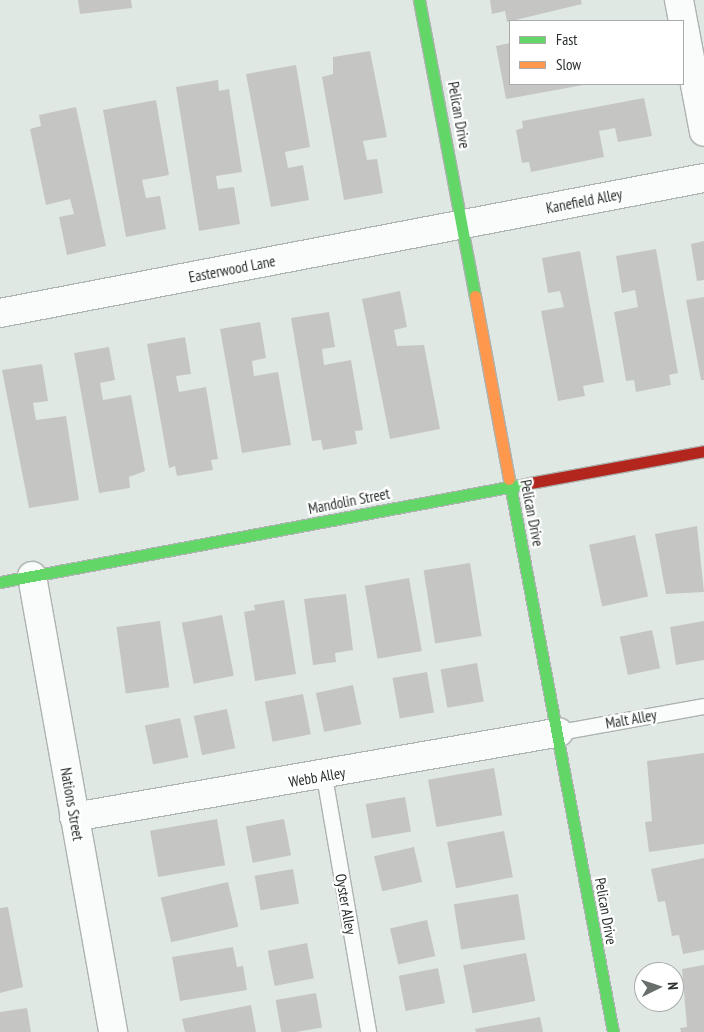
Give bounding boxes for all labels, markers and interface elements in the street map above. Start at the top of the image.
legend [509,20,684,85]
text: Fast [556,30,577,49]
text: Slow [556,55,581,74]
street label: Pelican Drive [444,80,474,150]
street label: Kanefield Alley [544,185,624,217]
street label: Easterwood Lane [187,252,277,286]
street label: Pelican Drive [517,478,547,548]
street label: Mandolin Street [307,484,391,518]
street label: Malt Alley [604,706,658,732]
street label: Webb Alley [287,763,347,791]
street label: Nations Street [57,766,87,842]
street label: Oyster Alley [332,872,360,936]
street label: Pelican Drive [591,876,621,946]
north arrow [634,962,684,1012]
text: N [664,982,682,990]

